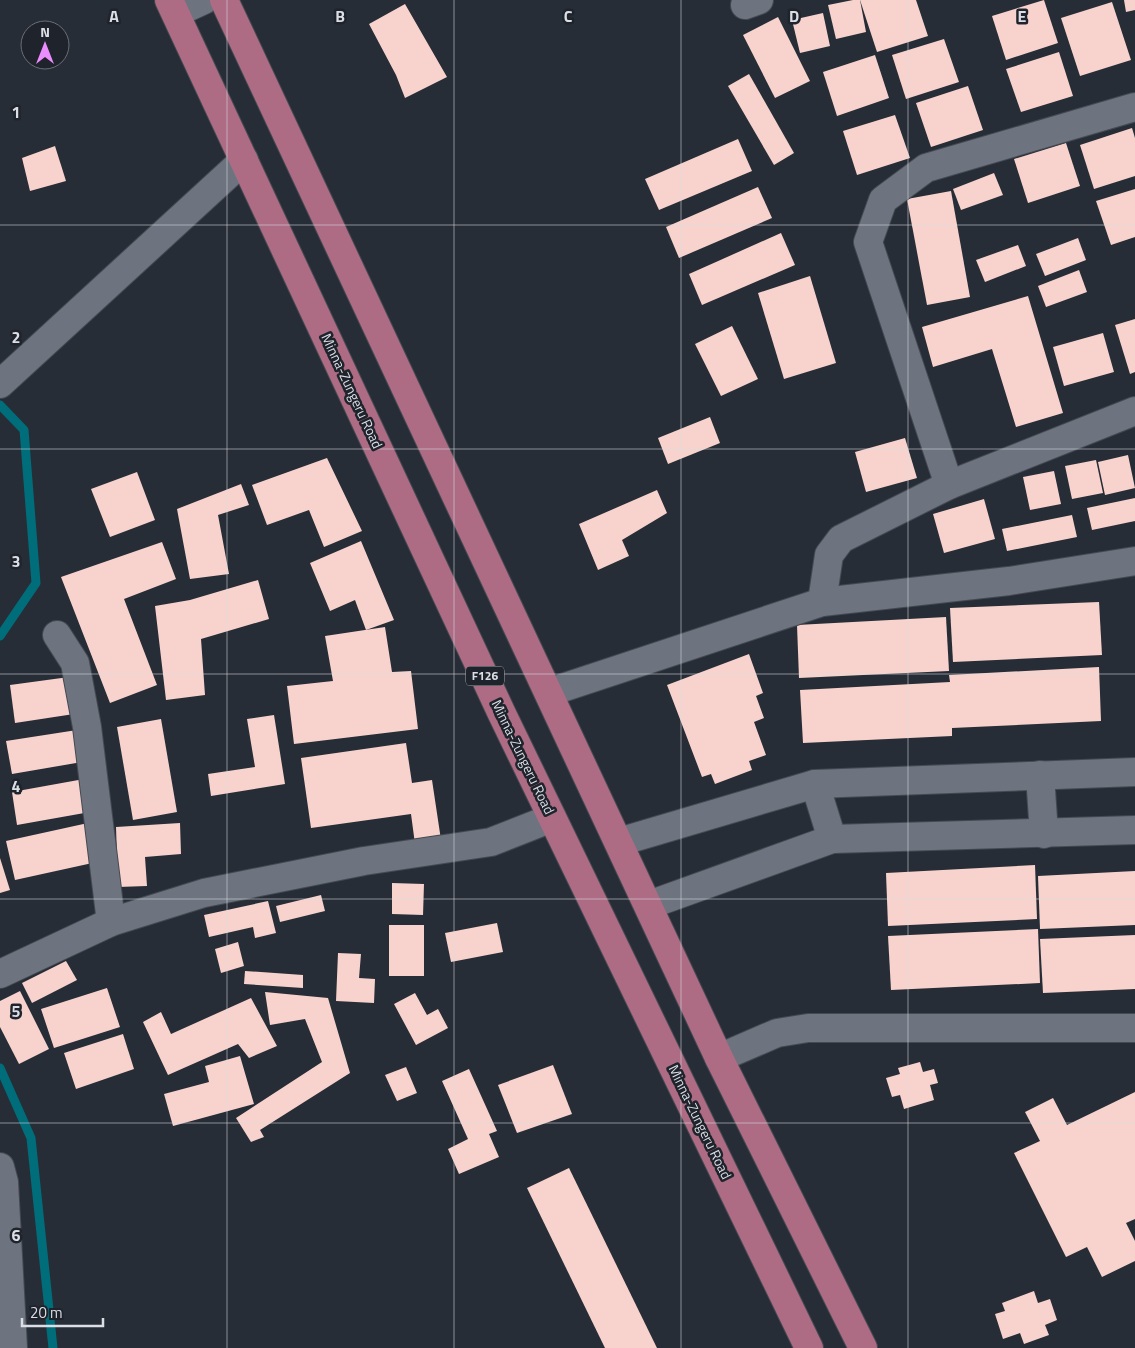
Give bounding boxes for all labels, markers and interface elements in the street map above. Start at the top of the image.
text: A [109,4,119,28]
text: B [335,4,345,28]
text: C [564,4,573,28]
text: D [789,4,799,28]
text: E [1018,4,1027,28]
north arrow [20,20,70,70]
text: N [40,21,50,42]
text: 1 [12,100,20,124]
text: 2 [12,325,20,349]
street label: Minna-Zungeru Road [317,330,388,452]
text: 3 [12,549,20,573]
road number: F126 [466,666,504,686]
street label: Minna-Zungeru Road [487,696,560,817]
text: 4 [12,774,21,798]
text: 5 [12,999,21,1023]
street label: Minna-Zungeru Road [664,1061,737,1182]
text: 6 [12,1223,21,1247]
scale bar [22,1296,104,1328]
text: 20 m [30,1301,63,1324]

